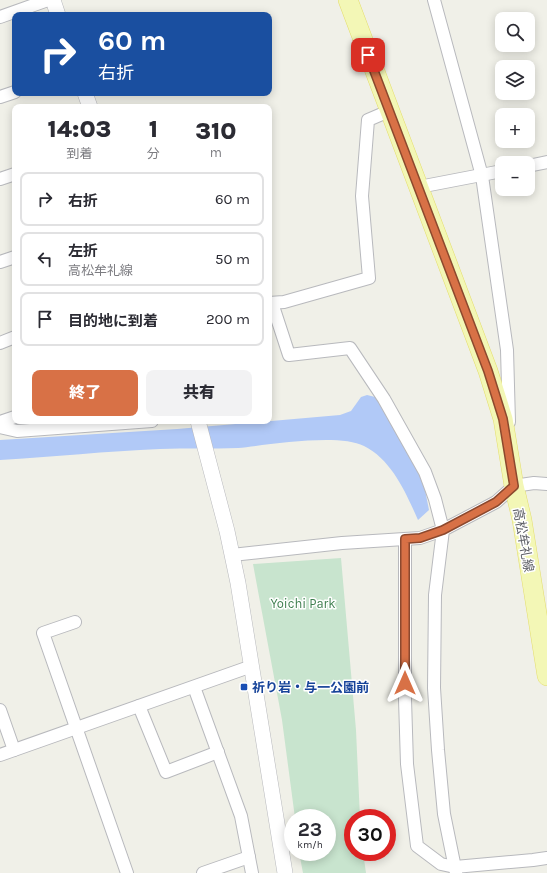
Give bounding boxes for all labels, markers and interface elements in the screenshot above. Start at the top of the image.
map controls [495,12,535,196]
button: search [495,12,535,52]
text: 60 m [98,24,166,57]
icon: right [32,28,84,80]
pin [351,38,385,72]
icon: arrive [357,44,379,66]
button: layers [495,60,535,100]
text: 右折 [98,62,134,84]
button: + [495,108,535,148]
text: 14:03 [48,115,111,143]
text: 1 [149,115,158,143]
text: 310 [195,117,236,145]
text: m [210,145,222,160]
text: 到着 [66,146,92,161]
text: 分 [147,146,160,161]
button: − [495,156,535,196]
icon: right [34,188,56,210]
text: 60 m [215,190,250,208]
text: 右折 [68,192,98,210]
text: 左折 [68,242,98,260]
icon: left [34,248,56,270]
text: 50 m [215,250,250,268]
text: 高松牟礼線 [68,263,133,278]
icon: arrive [34,308,56,330]
text: 200 m [206,310,250,328]
text: 目的地に到着 [68,312,158,330]
button: 終了 [32,370,138,416]
button: 共有 [146,370,252,416]
street label: 高松牟礼線 [510,507,537,573]
park label: Yoichi Park [270,596,336,611]
position arrow [384,662,426,704]
place label: 祈り岩・与一公園前 [252,680,369,695]
marker: 祈り岩・与一公園前 [239,682,249,692]
speed limit sign: 30 [344,809,396,861]
text: 23 [298,818,322,841]
text: km/h [297,839,323,851]

